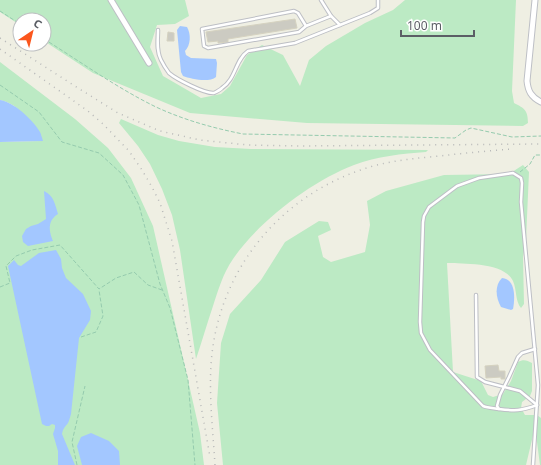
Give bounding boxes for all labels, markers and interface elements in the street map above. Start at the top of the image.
north arrow [12,12,52,52]
scale bar [401,12,474,38]
text: С [31,15,45,32]
text: 100 m [407,17,442,34]

